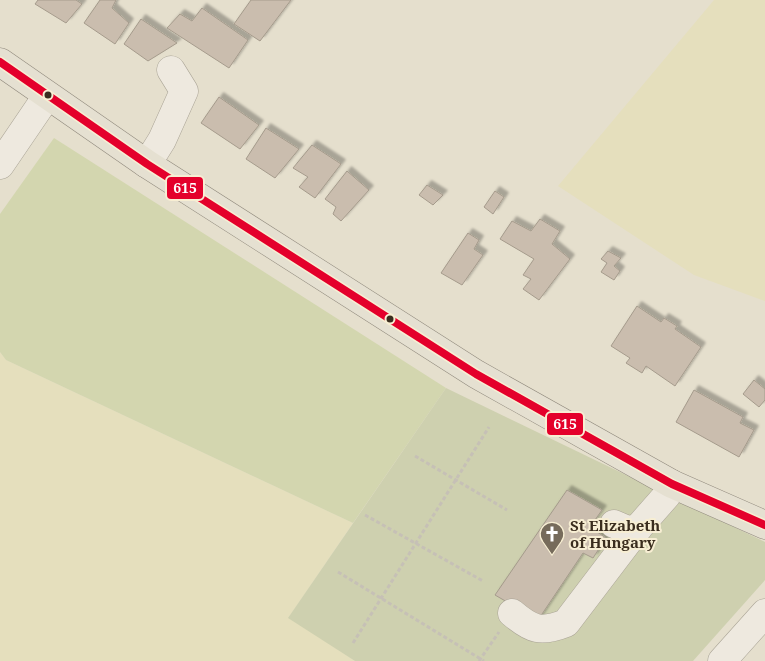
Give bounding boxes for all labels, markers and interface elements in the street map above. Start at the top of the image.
unlabelled marker [43,90,53,100]
line badge: 615 [166,176,204,200]
text: 615 [173,178,197,197]
unlabelled marker [385,314,395,324]
line badge: 615 [546,412,584,436]
text: 615 [553,414,577,433]
place label: St Elizabeth of Hungary [570,515,660,552]
church icon: St Elizabeth of Hungary [539,521,565,555]

